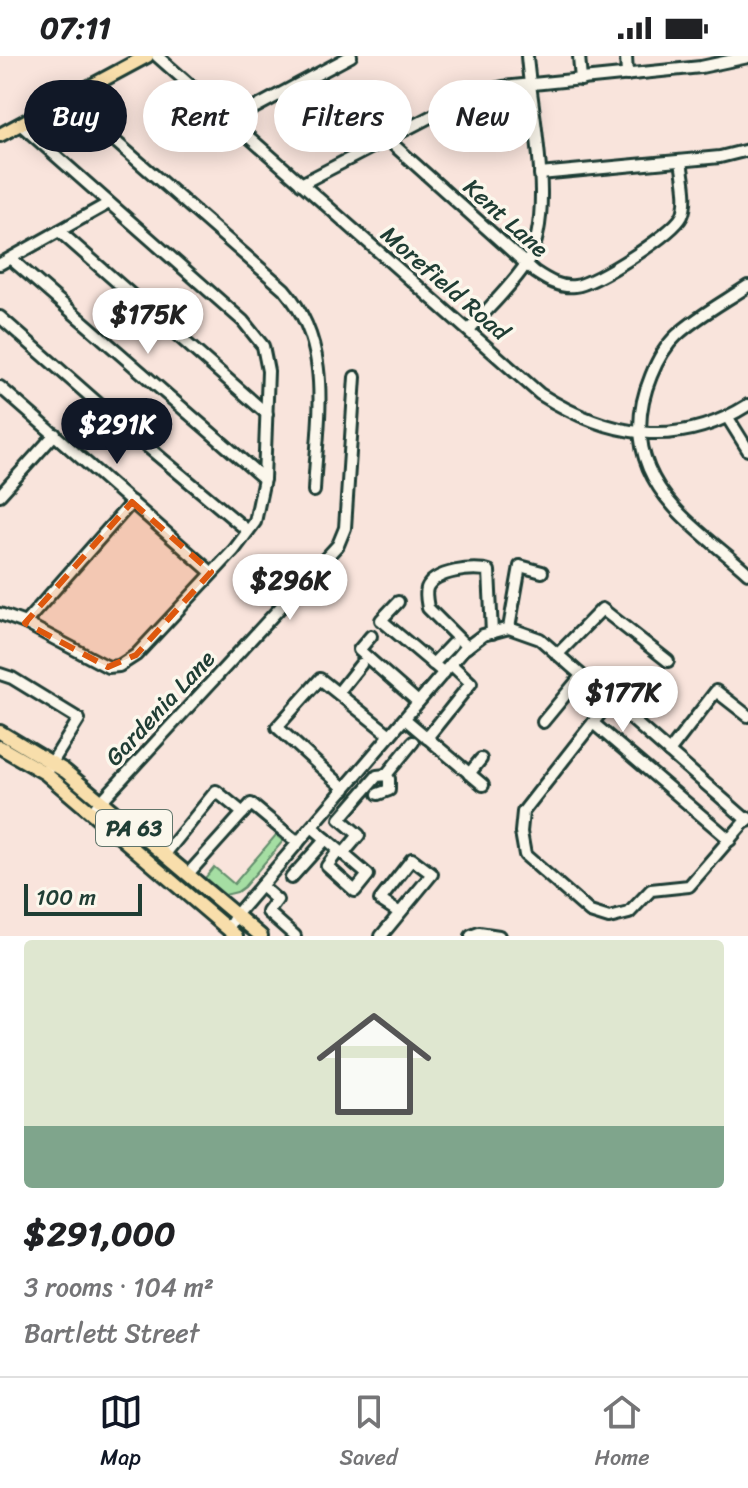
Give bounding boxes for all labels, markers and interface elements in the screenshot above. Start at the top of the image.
text: 07:11 [40,1,111,55]
chip: Buy [24,80,127,152]
chip: Rent [143,80,258,152]
chip: Filters [274,80,412,152]
chip: New [428,80,537,152]
street label: Kent Lane [453,167,559,269]
street label: Morefield Road [371,215,521,353]
pin: $175K [92,288,204,356]
text: $175K [110,291,186,337]
pin: $291K [61,398,173,466]
text: $291K [79,401,155,447]
pin: $296K [234,554,346,622]
text: $296K [250,557,330,603]
street label: Gardenia Lane [94,639,226,776]
pin: $177K [567,666,679,734]
text: $177K [586,669,660,715]
road number: PA 63 [96,810,172,846]
text: 100 m [36,878,96,917]
scale bar [24,880,142,916]
icon: home [302,992,446,1136]
text: $291,000 [24,1204,176,1264]
text: 3 rooms · 104 m² [24,1264,214,1310]
text: Bartlett Street [24,1310,199,1356]
tab: Map [99,1390,143,1477]
tab: Saved [340,1390,398,1477]
tab: Home [595,1390,649,1477]

